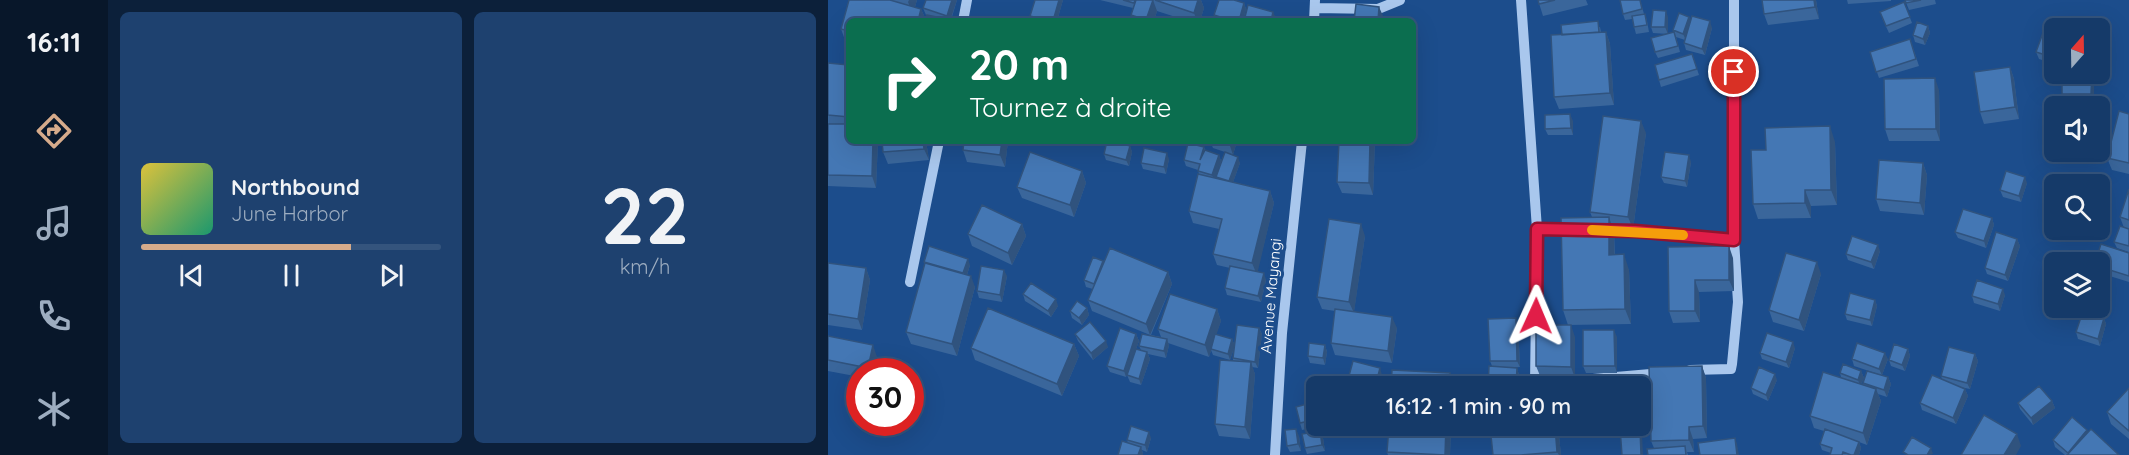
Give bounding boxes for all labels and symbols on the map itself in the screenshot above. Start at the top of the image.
north arrow [2044,18,2110,84]
pin [1708,46,1759,97]
street label: Avenue Mayangi [1256,237,1285,354]
position arrow [1504,284,1568,348]
speed limit sign: 30 [846,358,924,436]

